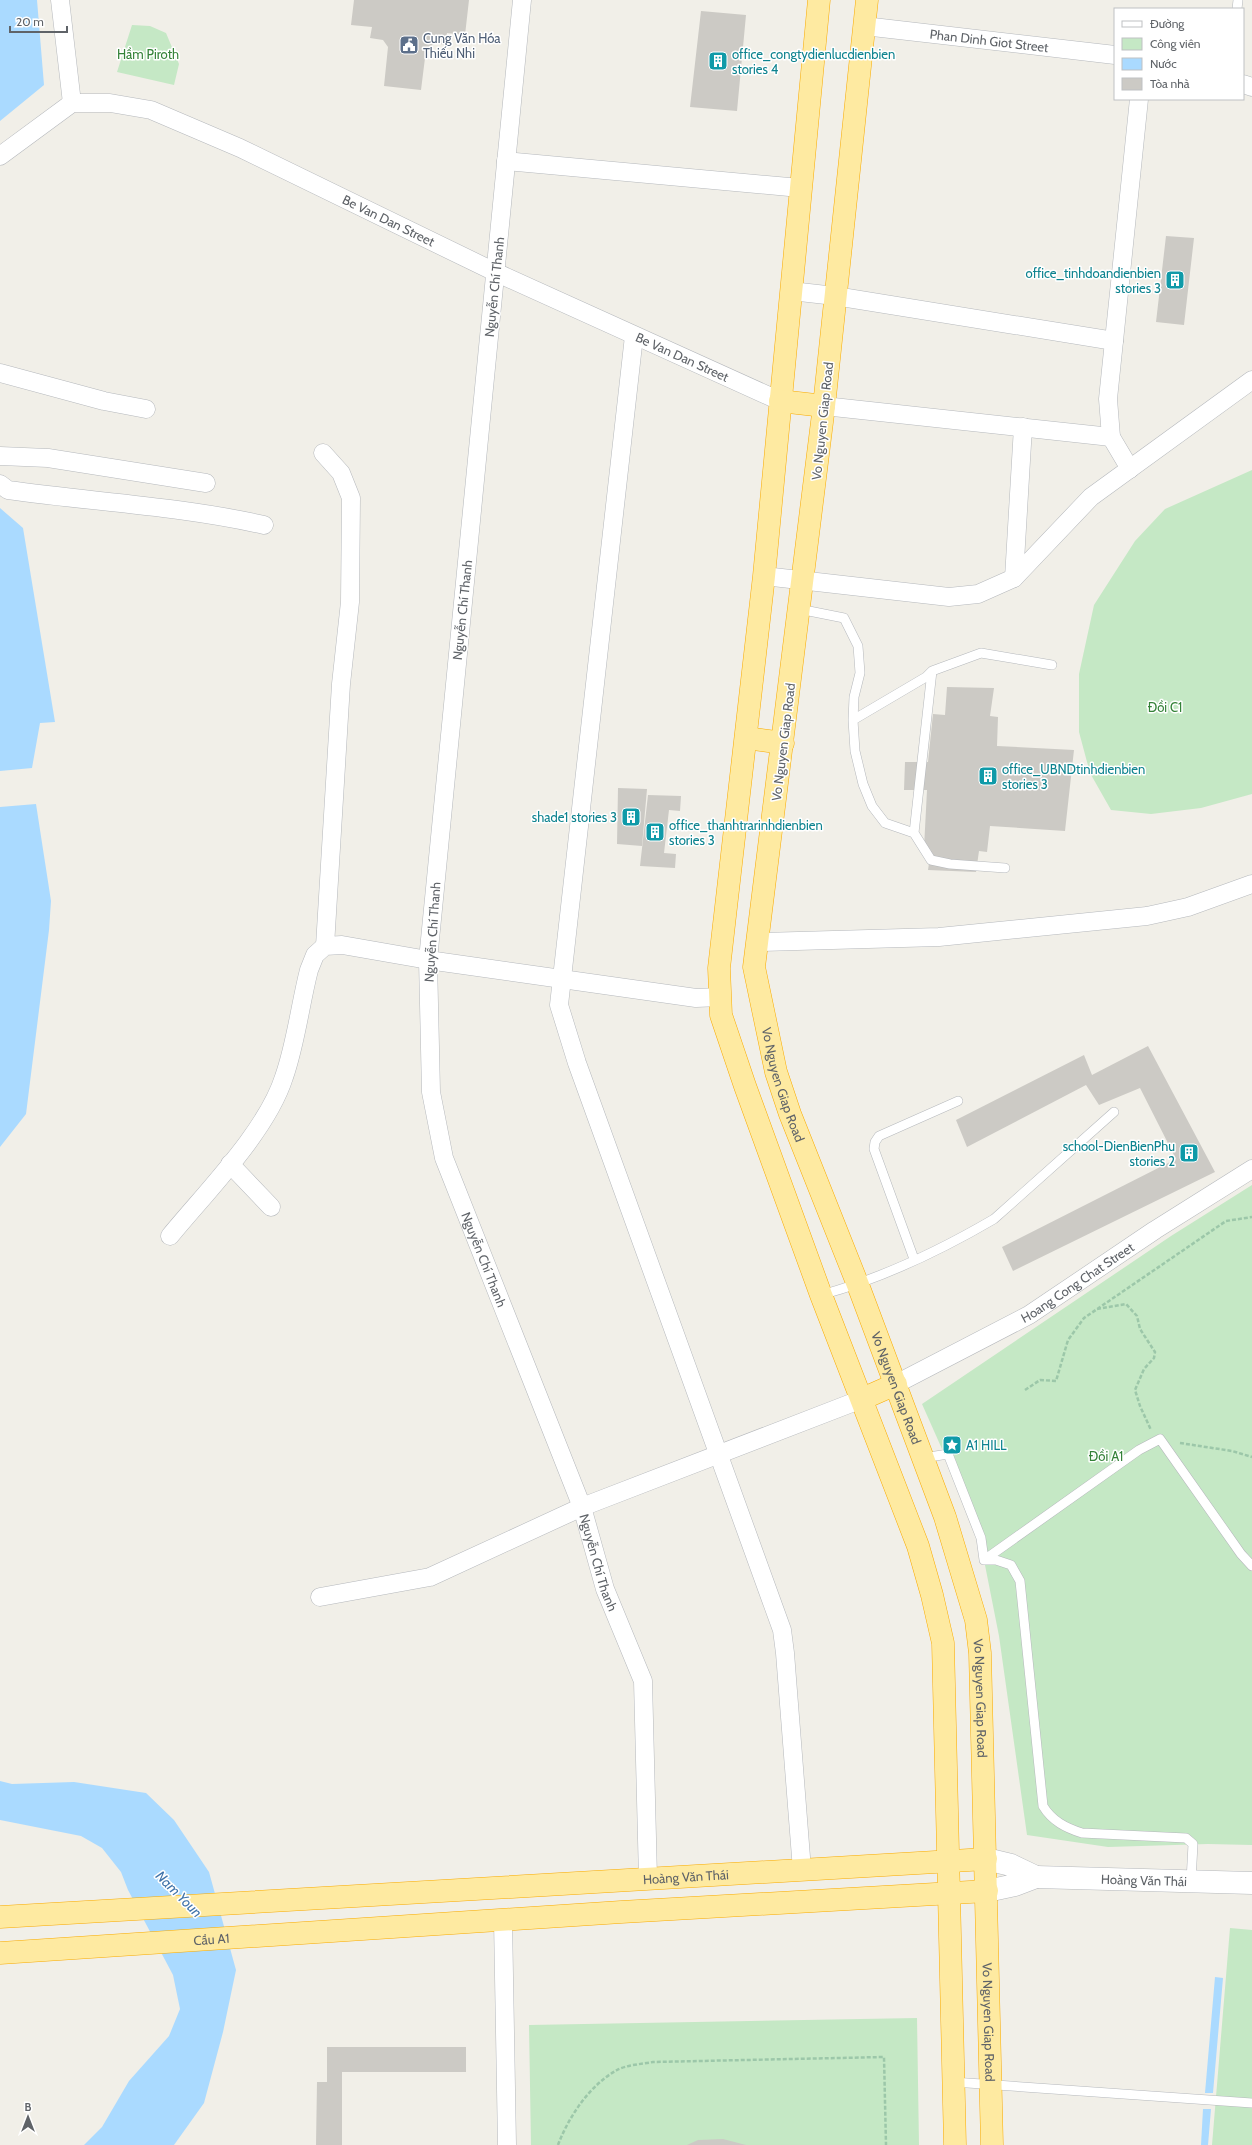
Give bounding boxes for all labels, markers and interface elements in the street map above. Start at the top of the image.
scale bar [10,8,67,34]
legend [1114,8,1244,100]
text: 20 m [16,14,44,29]
text: Đường [1150,16,1185,31]
street label: Phan Dinh Giot Street [929,26,1050,55]
place label: Cung Văn Hóa Thiếu Nhi [423,30,501,61]
public building icon: Cung Văn Hóa Thiếu Nhi [398,34,420,56]
text: Công viên [1150,36,1201,51]
park label: Hầm Piroth [117,46,179,62]
place label: office_congtydienlucdienbien stories 4 [732,46,895,77]
building icon: office_congtydienlucdienbien stories 4 [707,50,729,72]
text: Nước [1150,56,1177,71]
text: Tòa nhà [1150,76,1190,91]
street label: Be Van Dan Street [340,191,438,250]
street label: Nguyễn Chí Thanh [481,236,507,338]
place label: office_tinhdoandienbien stories 3 [1026,265,1161,296]
building icon: office_tinhdoandienbien stories 3 [1164,269,1186,291]
street label: Be Van Dan Street [633,329,732,385]
street label: Vo Nguyen Giap Road [808,361,836,481]
street label: Nguyễn Chí Thanh [449,559,475,661]
street label: Vo Nguyen Giap Road [768,682,798,802]
park label: Đồi C1 [1148,699,1182,715]
place label: office_UBNDtinhdienbien stories 3 [1002,761,1145,792]
building icon: office_UBNDtinhdienbien stories 3 [977,765,999,787]
building icon: shade1 stories 3 [620,806,642,828]
place label: shade1 stories 3 [532,809,617,825]
place label: office_thanhtrarinhdienbien stories 3 [669,817,823,848]
building icon: office_thanhtrarinhdienbien stories 3 [644,821,666,843]
street label: Nguyễn Chí Thanh [421,881,443,983]
street label: Vo Nguyen Giap Road [759,1026,808,1144]
place label: school-DienBienPhu stories 2 [1063,1138,1175,1169]
building icon: school-DienBienPhu stories 2 [1178,1142,1200,1164]
street label: Nguyễn Chí Thanh [458,1210,510,1309]
street label: Hoang Cong Chat Street [1018,1238,1137,1326]
street label: Vo Nguyen Giap Road [868,1329,925,1446]
place icon: A1 HILL [941,1434,963,1456]
place label: A1 HILL [966,1437,1007,1453]
park label: Đồi A1 [1089,1448,1123,1464]
street label: Nguyễn Chí Thanh [576,1512,621,1613]
street label: Vo Nguyen Giap Road [970,1638,991,1758]
street label: Hoàng Văn Thái [642,1866,729,1887]
water label: Nam Youn [152,1867,206,1921]
street label: Hoàng Văn Thái [1101,1871,1187,1889]
street label: Cầu A1 [193,1930,230,1948]
street label: Vo Nguyen Giap Road [980,1962,998,2082]
north arrow [8,2097,48,2137]
text: B [25,2100,32,2114]

